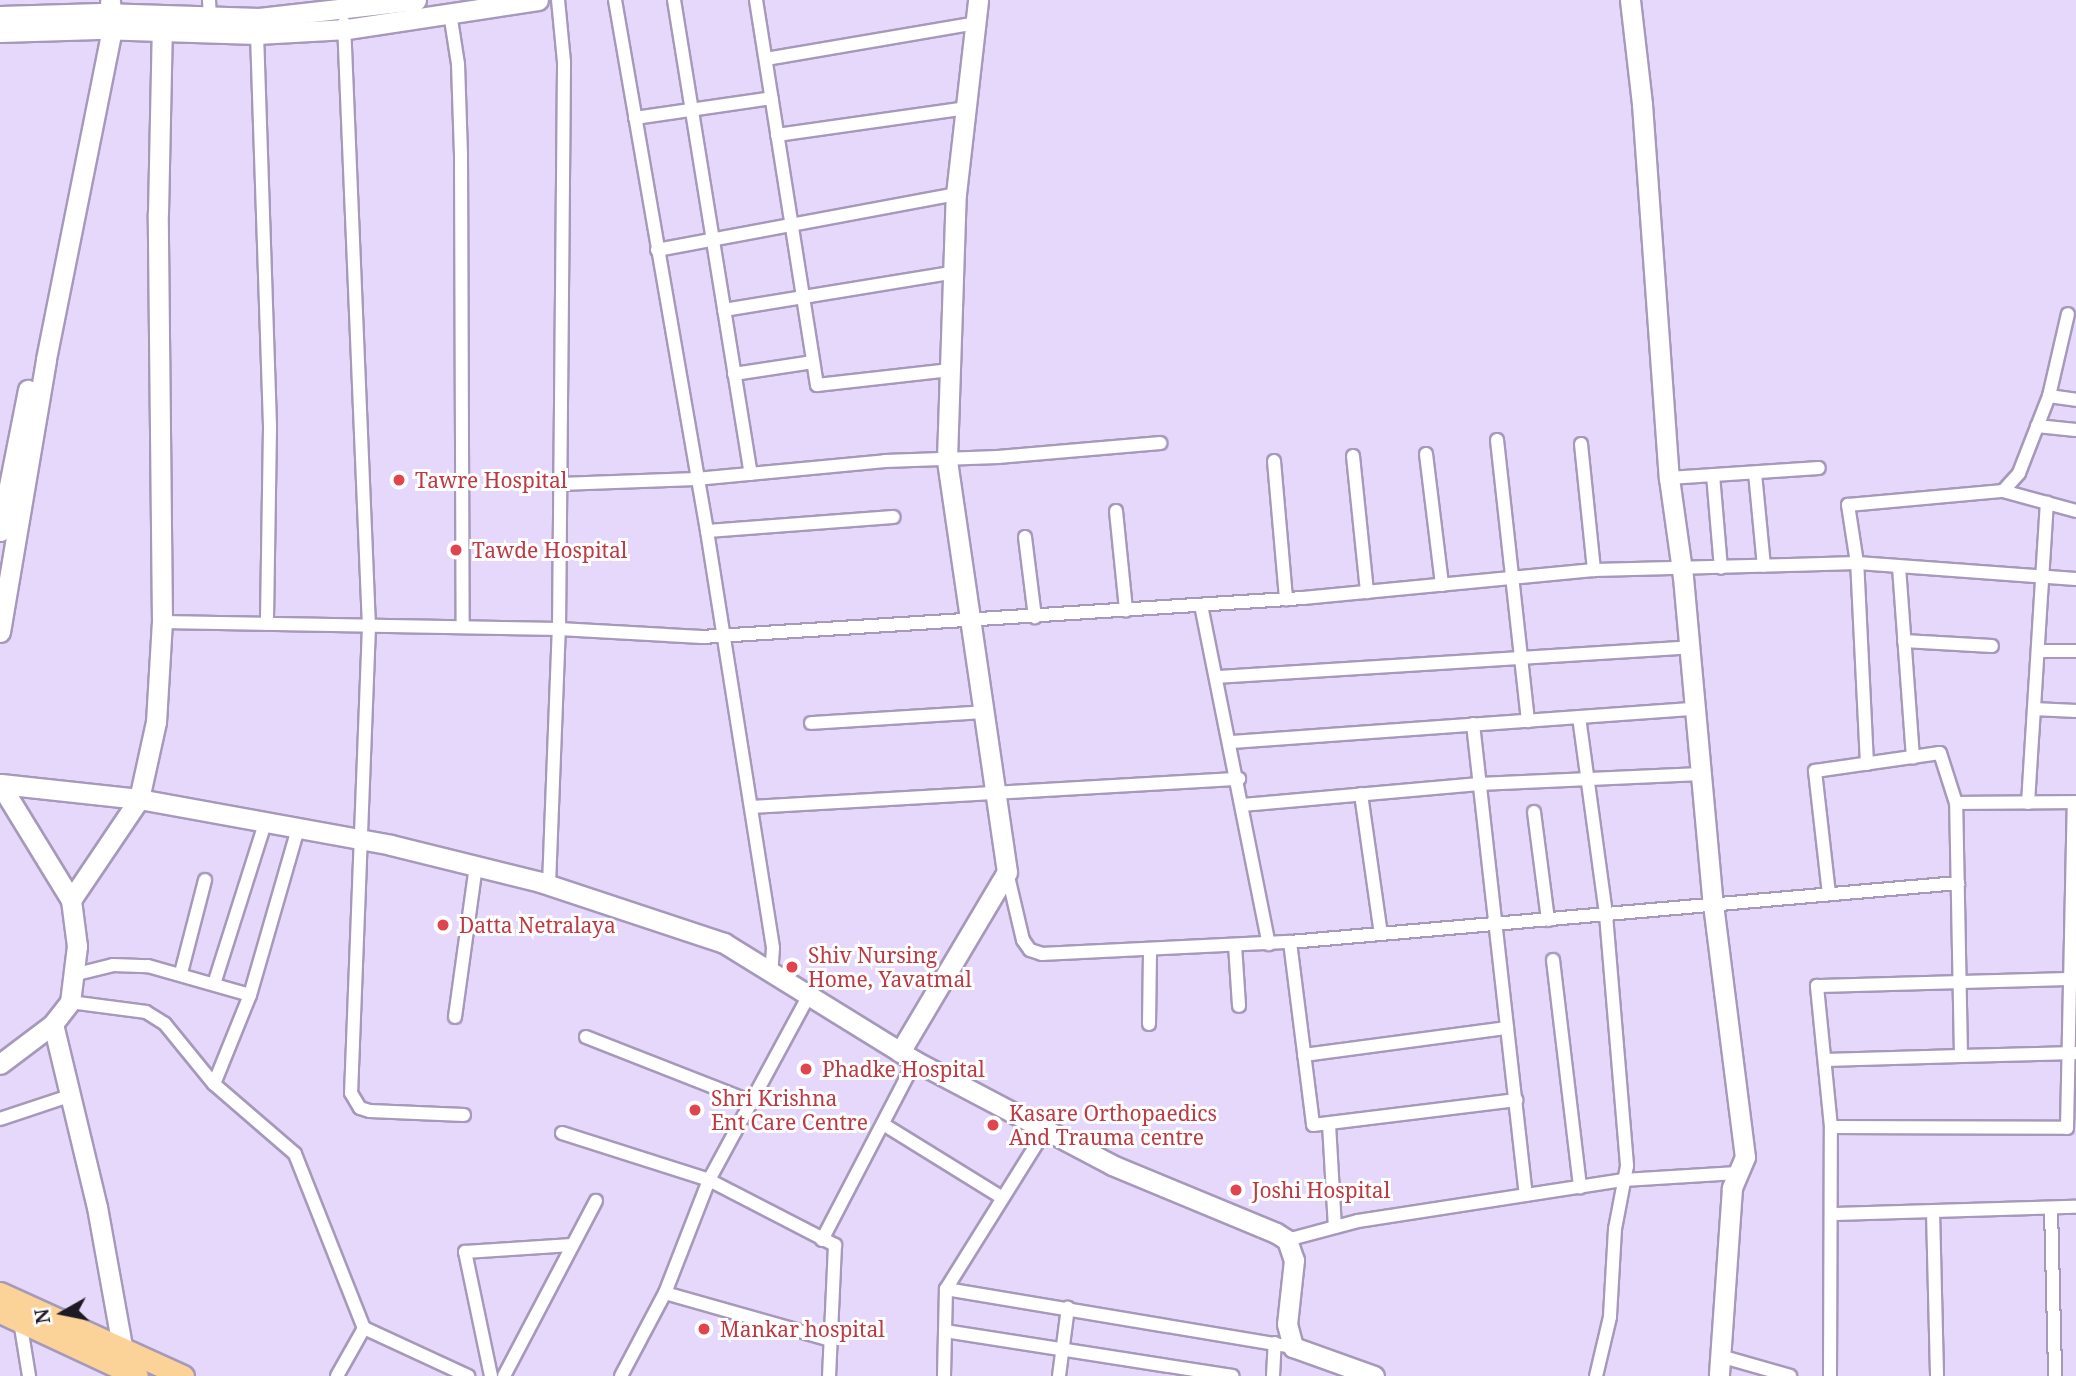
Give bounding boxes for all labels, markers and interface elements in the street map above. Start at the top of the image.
place label: Tawre Hospital [415,467,567,493]
marker: Tawre Hospital [389,470,409,490]
place label: Tawde Hospital [472,537,627,563]
marker: Tawde Hospital [446,540,466,560]
place label: Datta Netralaya [459,912,616,938]
marker: Datta Netralaya [433,915,453,935]
place label: Shiv Nursing Home, Yavatmal [808,942,972,992]
marker: Shiv Nursing Home, Yavatmal [782,957,802,977]
place label: Phadke Hospital [822,1056,985,1082]
marker: Phadke Hospital [796,1059,816,1079]
place label: Shri Krishna Ent Care Centre [711,1085,868,1135]
marker: Shri Krishna Ent Care Centre [685,1100,705,1120]
place label: Kasare Orthopaedics And Trauma centre [1009,1100,1217,1150]
marker: Kasare Orthopaedics And Trauma centre [983,1115,1003,1135]
place label: Joshi Hospital [1252,1177,1390,1203]
marker: Joshi Hospital [1226,1180,1246,1200]
north arrow [28,1278,98,1348]
text: N [28,1307,56,1326]
place label: Mankar hospital [720,1316,885,1342]
marker: Mankar hospital [694,1319,714,1339]

